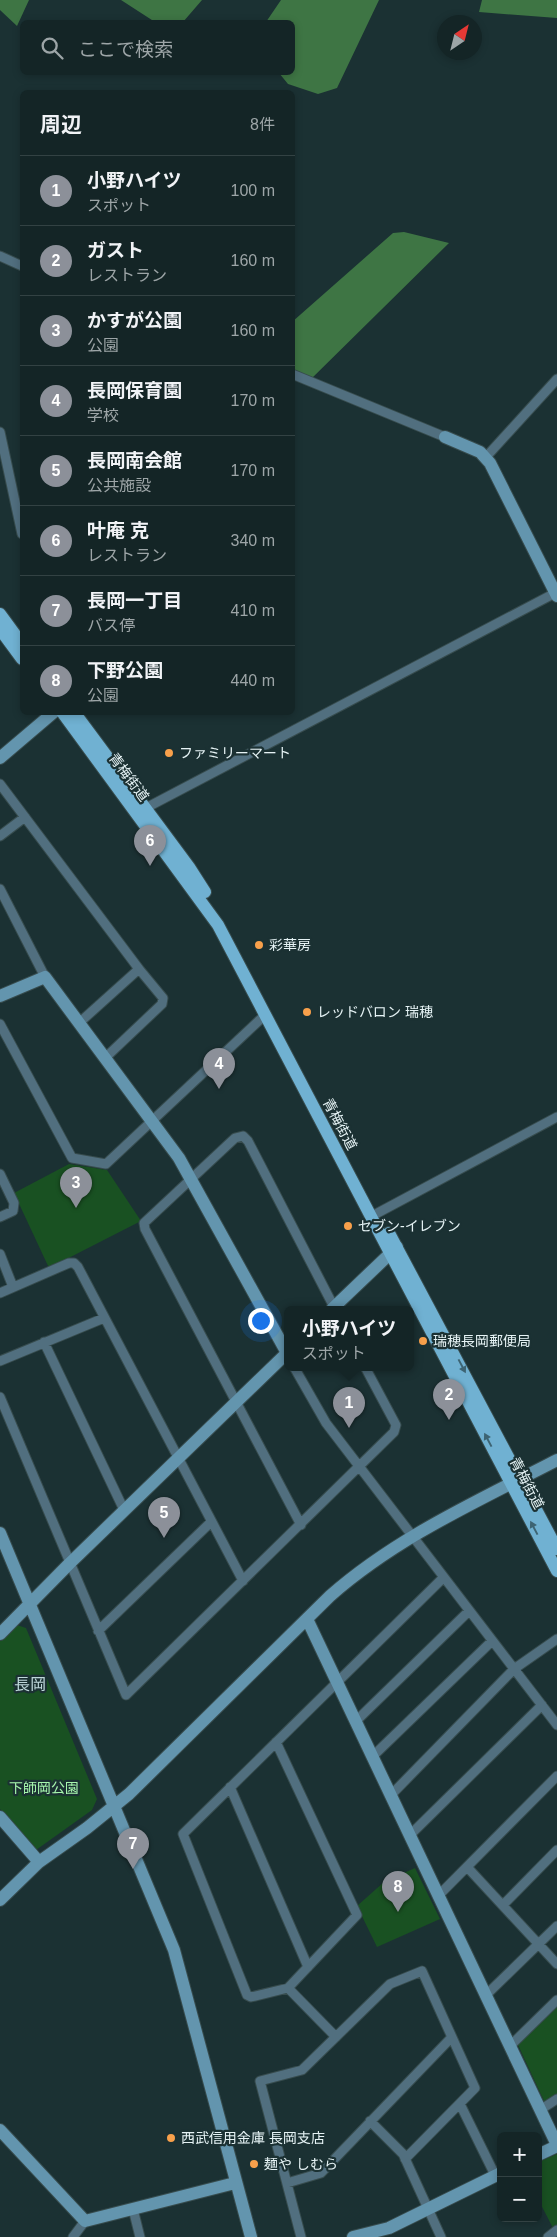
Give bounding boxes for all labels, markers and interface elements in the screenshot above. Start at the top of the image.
north arrow [437,15,482,60]
search box [20,20,295,75]
icon: search [38,34,66,62]
text: ここで検索 [78,39,173,60]
text: 周辺 [40,113,82,136]
text: 8件 [250,116,275,133]
text: 小野ハイツ [87,170,182,191]
text: 1 [52,182,60,199]
text: 100 m [231,182,275,199]
text: スポット [87,197,151,214]
text: ガスト [87,240,144,261]
text: 2 [52,252,60,269]
text: 160 m [231,252,275,269]
text: レストラン [87,267,167,284]
text: かすが公園 [87,310,182,331]
text: 3 [52,322,60,339]
text: 160 m [231,322,275,339]
text: 公園 [87,337,119,354]
text: 長岡保育園 [87,380,182,401]
text: 4 [52,392,60,409]
text: 170 m [231,392,275,409]
text: 学校 [87,407,119,424]
text: 長岡南会館 [87,450,182,471]
text: 5 [52,462,60,479]
text: 170 m [231,462,275,479]
text: 公共施設 [87,477,151,494]
text: 叶庵 克 [87,520,149,541]
text: 6 [52,532,60,549]
text: 340 m [231,532,275,549]
text: レストラン [87,547,167,564]
text: 長岡一丁目 [87,590,182,611]
text: 7 [52,602,60,619]
text: 410 m [231,602,275,619]
text: バス停 [87,617,135,634]
text: 下野公園 [87,660,163,681]
text: 8 [52,672,60,689]
text: 440 m [231,672,275,689]
text: 公園 [87,687,119,704]
place label: ファミリーマート [179,745,291,761]
marker: ファミリーマート [163,747,175,759]
street label: 青梅街道 [106,750,152,804]
pin: 6 [134,825,166,866]
place label: 彩華房 [269,937,311,953]
marker: 彩華房 [253,939,265,951]
place label: レッドバロン 瑞穂 [317,1004,433,1020]
marker: レッドバロン 瑞穂 [301,1006,313,1018]
pin: 4 [203,1048,235,1089]
street label: 青梅街道 [320,1096,360,1152]
pin: 3 [60,1167,92,1208]
place label: セブン-イレブン [358,1218,461,1234]
marker: セブン-イレブン [342,1220,354,1232]
popup [284,1306,414,1371]
your location [248,1308,274,1334]
text: 小野ハイツ [302,1318,396,1339]
place label: 瑞穂長岡郵便局 [433,1333,531,1349]
marker: 瑞穂長岡郵便局 [417,1335,429,1347]
text: スポット [302,1345,366,1362]
one-way arrow [457,1360,466,1373]
pin: 2 [433,1379,465,1420]
pin: 1 [333,1387,365,1428]
one-way arrow [484,1432,492,1447]
street label: 青梅街道 [507,1455,547,1511]
pin: 5 [148,1497,180,1538]
one-way arrow [530,1520,538,1535]
district label: 長岡 [14,1676,46,1693]
park label: 下師岡公園 [9,1780,79,1796]
pin: 7 [117,1828,149,1869]
pin: 8 [382,1871,414,1912]
place label: 西武信用金庫 長岡支店 [181,2130,325,2146]
marker: 西武信用金庫 長岡支店 [165,2132,177,2144]
map controls [497,2132,542,2222]
button: + [497,2132,542,2177]
place label: 麺や しむら [264,2156,338,2172]
marker: 麺や しむら [248,2158,260,2170]
button: − [497,2177,542,2222]

